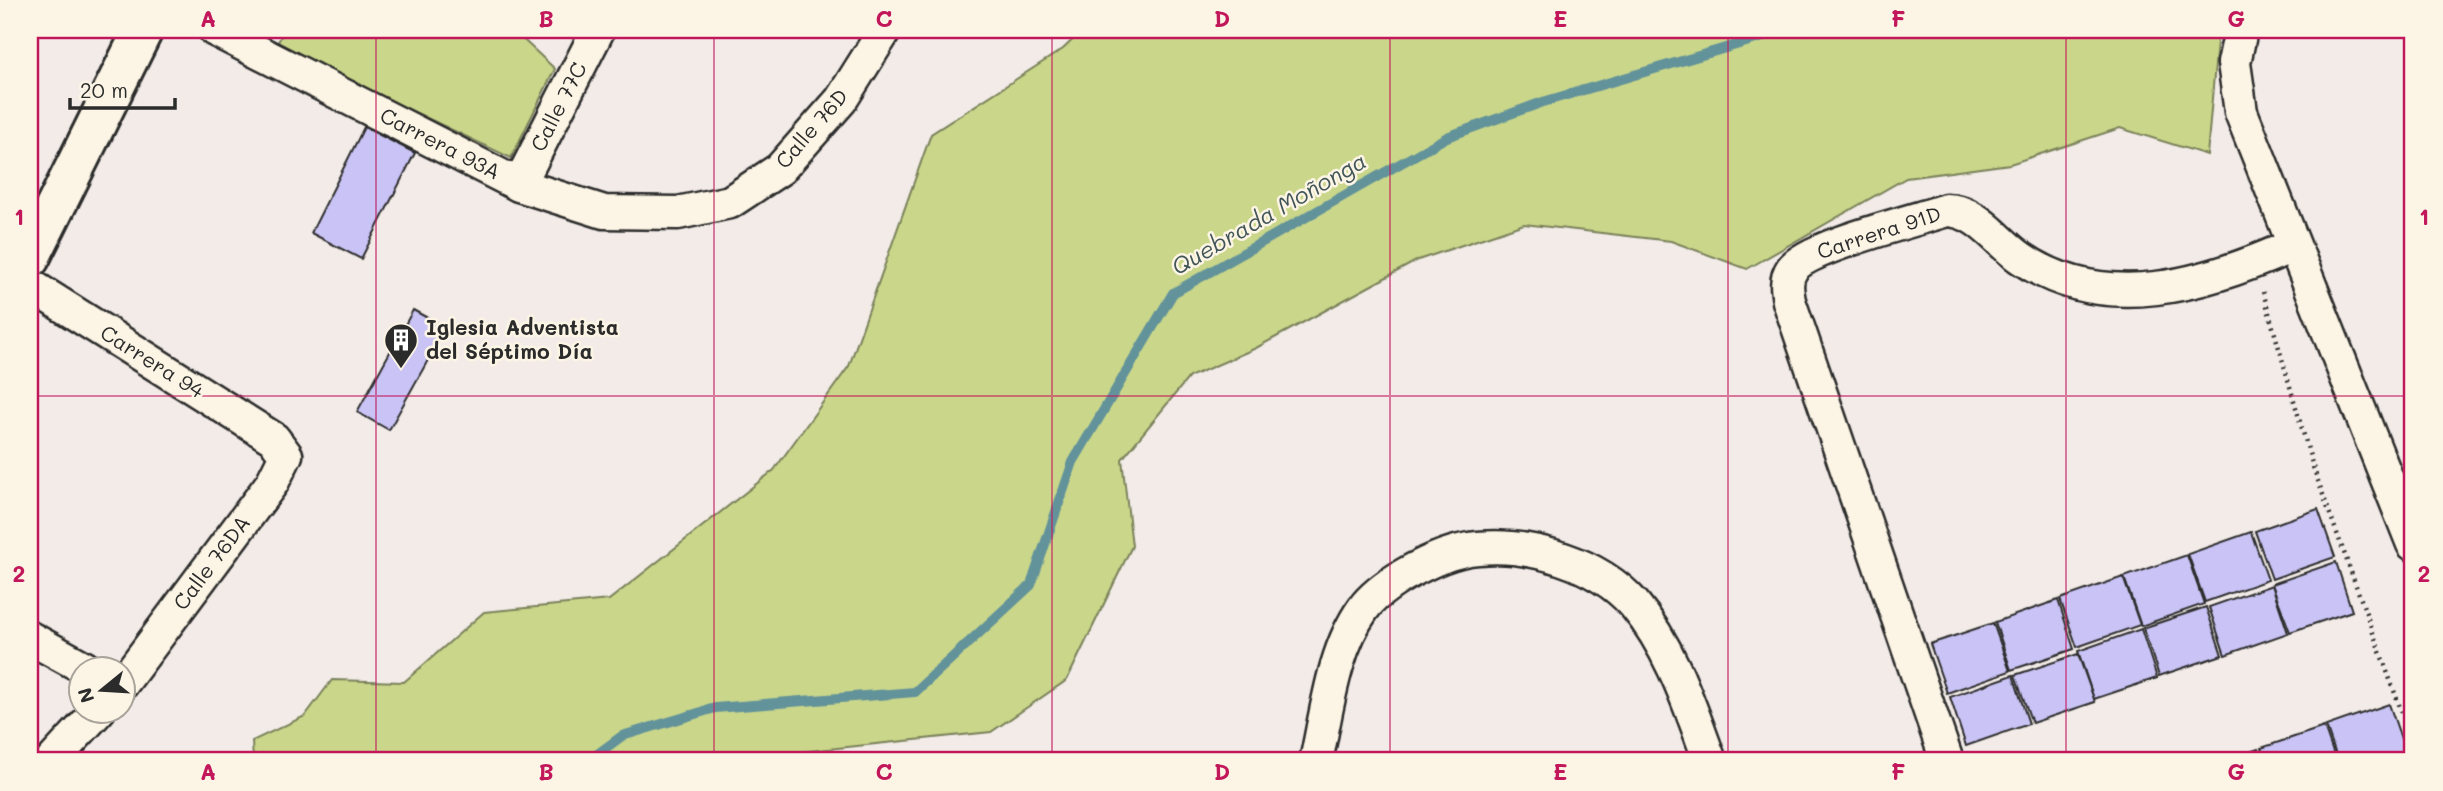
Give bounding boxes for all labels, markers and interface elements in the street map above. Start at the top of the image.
text: A [200,3,216,33]
text: B [538,3,554,33]
text: C [875,3,893,33]
text: D [1214,3,1230,33]
text: E [1553,3,1567,33]
text: F [1891,3,1905,33]
text: G [2227,3,2245,33]
street label: Calle 77C [524,57,592,156]
scale bar [70,66,175,110]
text: 20 m [80,76,128,103]
street label: Calle 76D [769,83,853,174]
street label: Carrera 93A [376,101,506,185]
water label: Quebrada Moñonga [1166,145,1371,281]
street label: Carrera 91D [1813,199,1944,264]
text: 1 [14,201,24,231]
text: 1 [2419,201,2429,231]
place label: Iglesia Adventista del Séptimo Día [426,313,619,364]
street label: Carrera 94 [96,318,210,404]
building icon: Iglesia Adventista del Séptimo Día [382,321,420,370]
street label: Calle 76DA [166,509,255,615]
text: 2 [13,558,25,588]
text: 2 [2418,558,2430,588]
north arrow [66,654,136,724]
text: N [71,685,99,706]
text: A [200,756,216,786]
text: B [538,756,554,786]
text: C [875,756,893,786]
text: D [1214,756,1230,786]
text: E [1553,756,1567,786]
text: F [1891,756,1905,786]
text: G [2227,756,2245,786]

